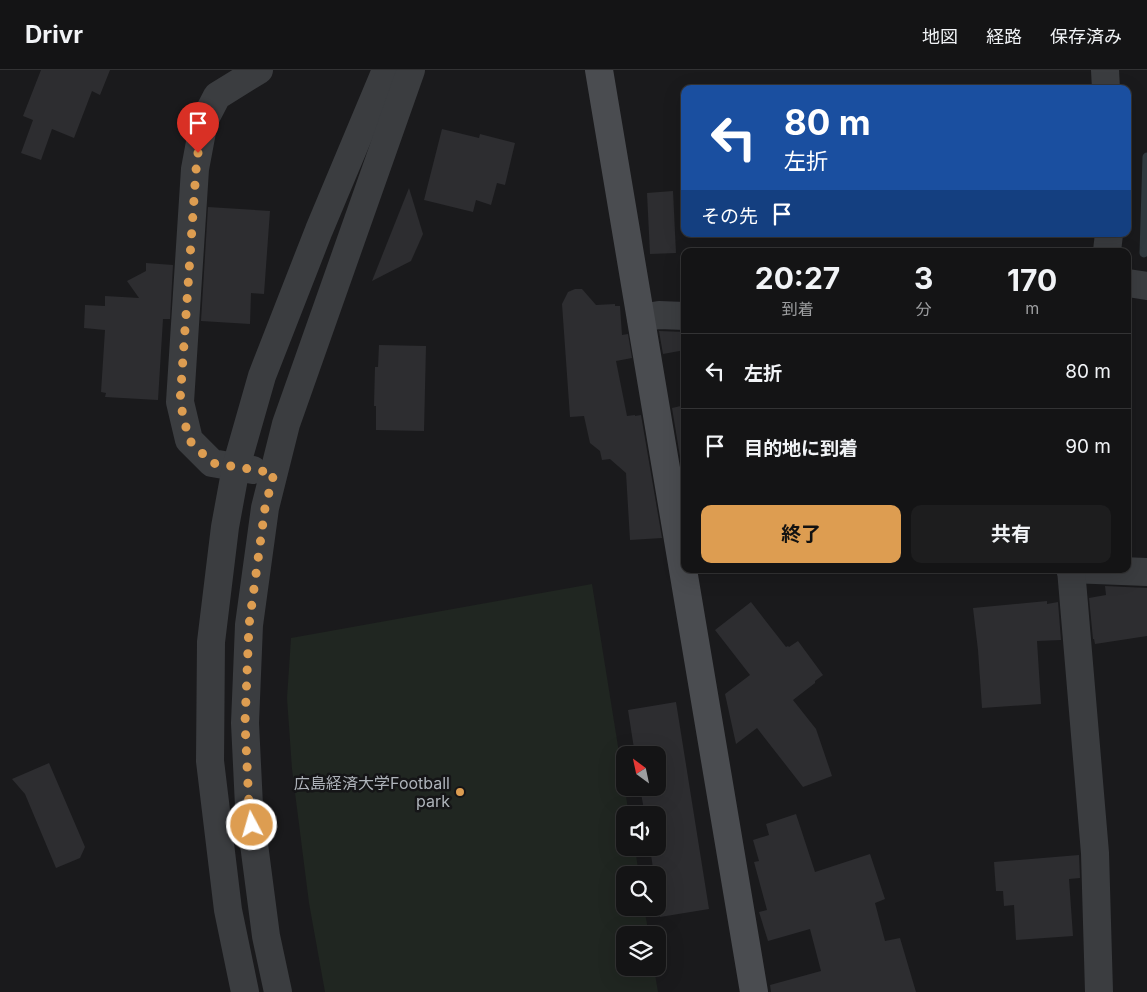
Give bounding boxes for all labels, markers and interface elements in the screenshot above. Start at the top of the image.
text: Drivr [25,20,83,49]
text: 地図 [922,26,958,47]
text: 経路 [986,26,1022,47]
text: 保存済み [1050,26,1122,47]
text: 80 m [784,101,871,143]
pin [177,102,219,153]
icon: left [701,105,766,170]
icon: arrive [184,109,212,137]
text: 左折 [784,148,828,174]
icon: arrive [768,200,796,228]
text: その先 [701,205,758,228]
text: 20:27 [755,260,840,296]
text: 3 [914,260,933,296]
text: 170 [1007,262,1057,298]
text: m [1025,298,1039,318]
text: 到着 [781,299,813,319]
text: 分 [916,299,932,319]
icon: left [701,357,729,385]
text: 80 m [1065,360,1111,383]
text: 左折 [744,362,782,385]
icon: arrive [701,432,729,460]
text: 90 m [1065,435,1111,458]
text: 目的地に到着 [744,437,858,460]
button: 終了 [701,505,901,563]
button: 共有 [911,505,1111,563]
north arrow [616,746,666,796]
map controls [616,746,666,976]
place label: 広島経済大学Football park [294,773,450,811]
marker: 広島経済大学Football park [454,786,466,798]
position arrow [225,798,277,850]
button: sound [616,806,666,856]
button: search [616,866,666,916]
button: layers [616,926,666,976]

